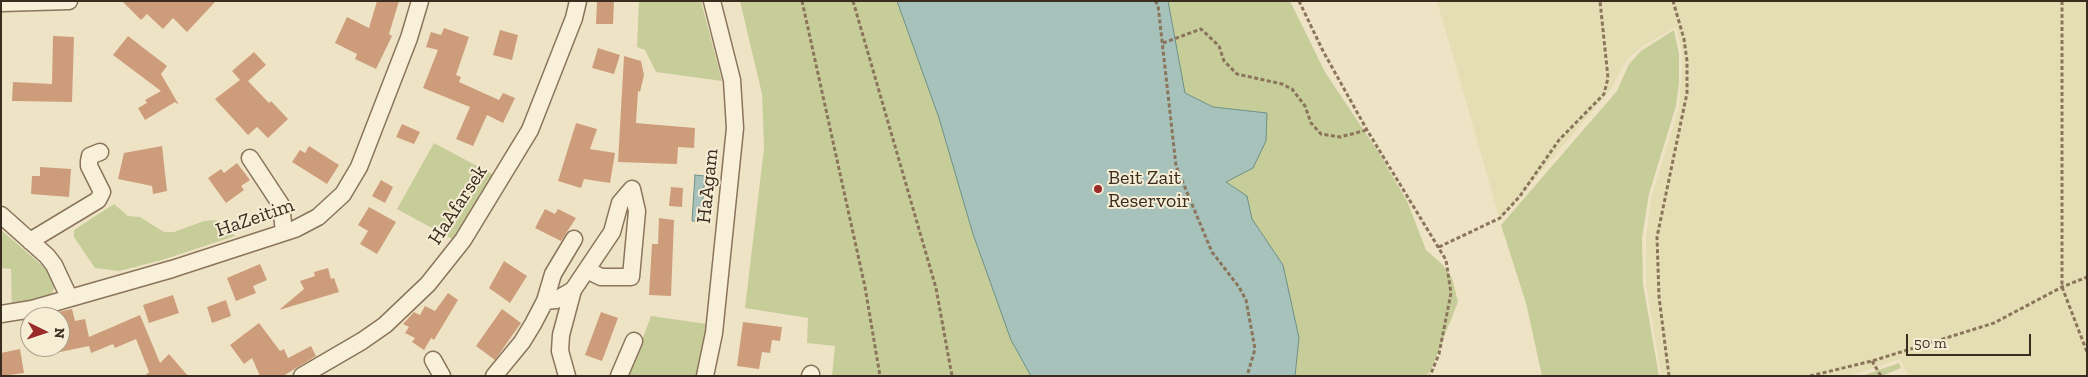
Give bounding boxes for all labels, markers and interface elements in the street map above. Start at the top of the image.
street label: HaAgam [692,147,724,225]
street label: HaAfarsek [423,161,493,249]
place label: Beit Zait Reservoir [1108,166,1190,213]
marker: Beit Zait Reservoir [1092,183,1104,195]
street label: HaZeitim [213,193,297,243]
north arrow [20,307,70,357]
scale bar [1908,324,2033,356]
text: N [51,327,68,339]
text: 50 m [1914,334,1947,352]

